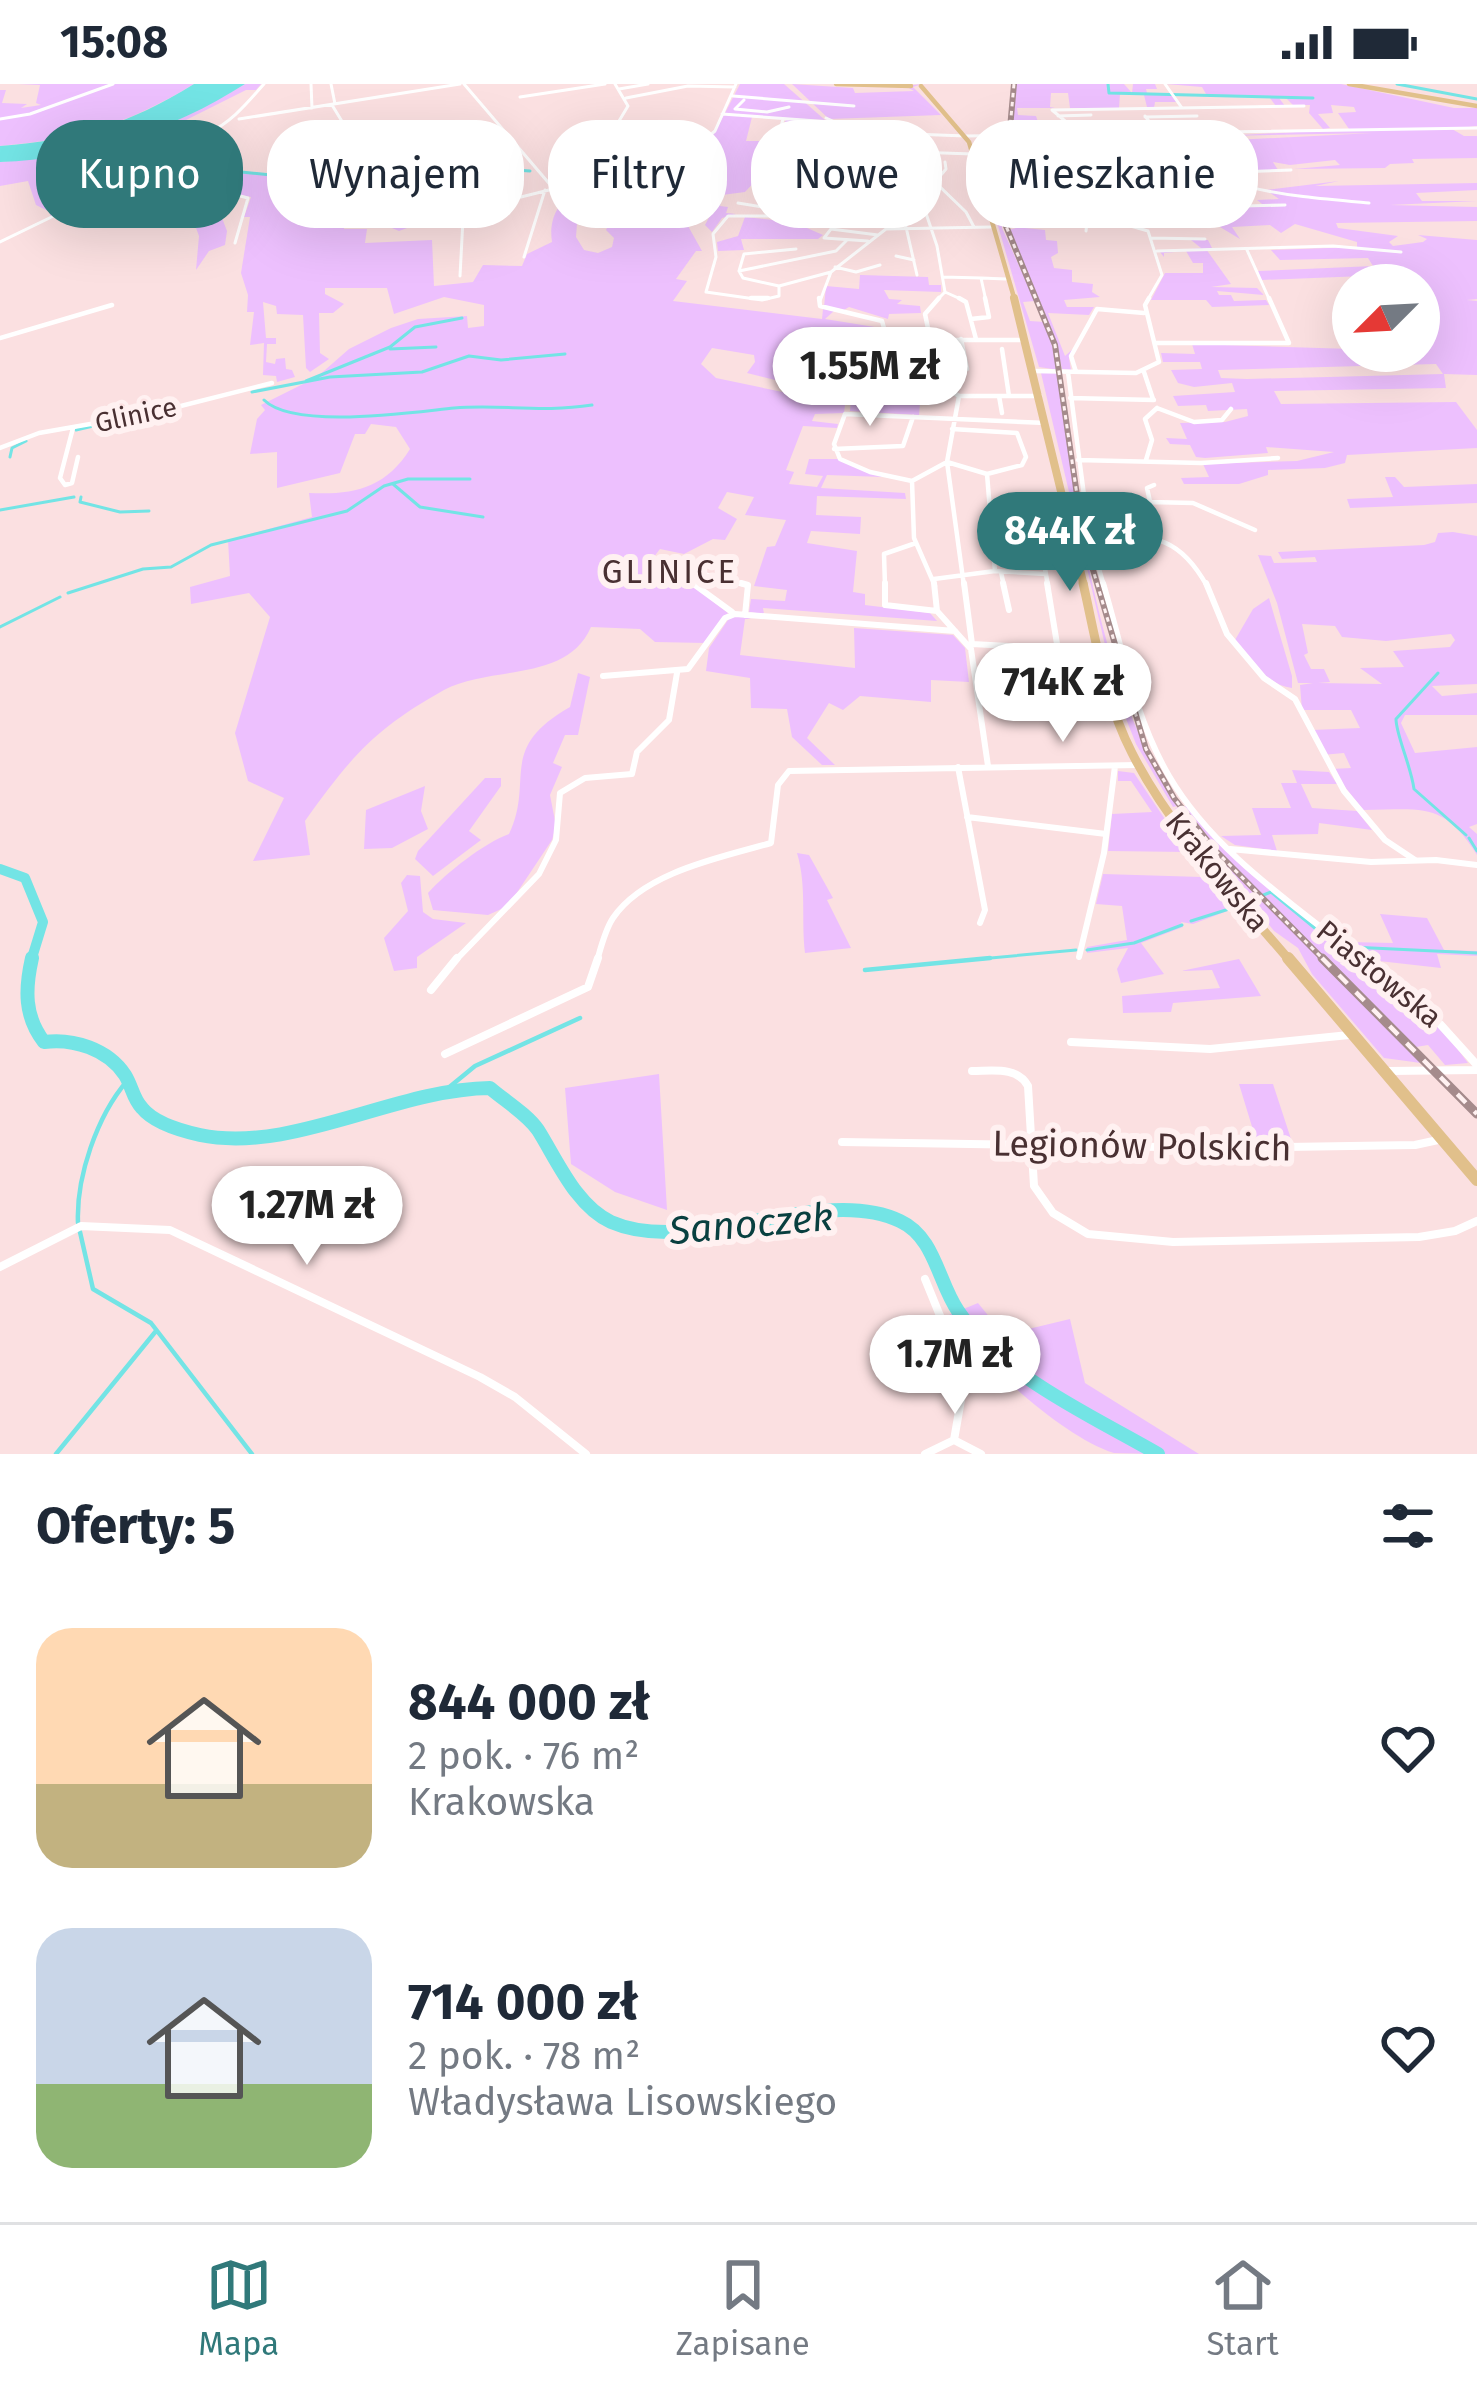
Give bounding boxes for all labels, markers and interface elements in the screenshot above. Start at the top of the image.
text: 15:08 [60,15,168,69]
chip: Kupno [36,120,243,228]
chip: Wynajem [267,120,524,228]
chip: Filtry [548,120,727,228]
chip: Nowe [751,120,942,228]
chip: Mieszkanie [966,120,1258,228]
north arrow [1332,264,1440,372]
map controls [1332,264,1440,372]
pin: 1.55M zł [746,327,994,429]
text: 1.55M zł [800,343,940,389]
street label: Glinice [92,391,180,439]
pin: 844K zł [959,492,1181,594]
text: 844K zł [1004,508,1136,554]
district label: GLINICE [602,552,738,592]
pin: 714K zł [952,643,1174,745]
text: 714K zł [1001,659,1125,705]
street label: Krakowska [1158,805,1276,939]
street label: Piastowska [1309,913,1449,1035]
street label: Legionów Polskich [992,1121,1292,1171]
pin: 1.27M zł [183,1166,431,1268]
text: 1.27M zł [239,1182,375,1228]
water label: Sanoczek [666,1194,835,1254]
pin: 1.7M zł [844,1315,1066,1417]
text: 1.7M zł [897,1331,1013,1377]
icon: filters [1375,1493,1441,1559]
text: Oferty: 5 [36,1495,235,1557]
text: 844 000 zł [408,1671,650,1733]
icon: home [132,1676,276,1820]
icon: heart [1375,1715,1441,1781]
text: 2 pok. · 76 m² [408,1733,639,1779]
text: Krakowska [408,1779,595,1825]
text: 714 000 zł [408,1971,638,2033]
icon: home [132,1976,276,2120]
icon: heart [1375,2015,1441,2081]
text: 2 pok. · 78 m² [408,2033,640,2079]
text: Władysława Lisowskiego [408,2079,837,2125]
tab: Mapa [198,2252,279,2364]
tab: Zapisane [676,2252,810,2364]
tab: Start [1206,2252,1279,2364]

